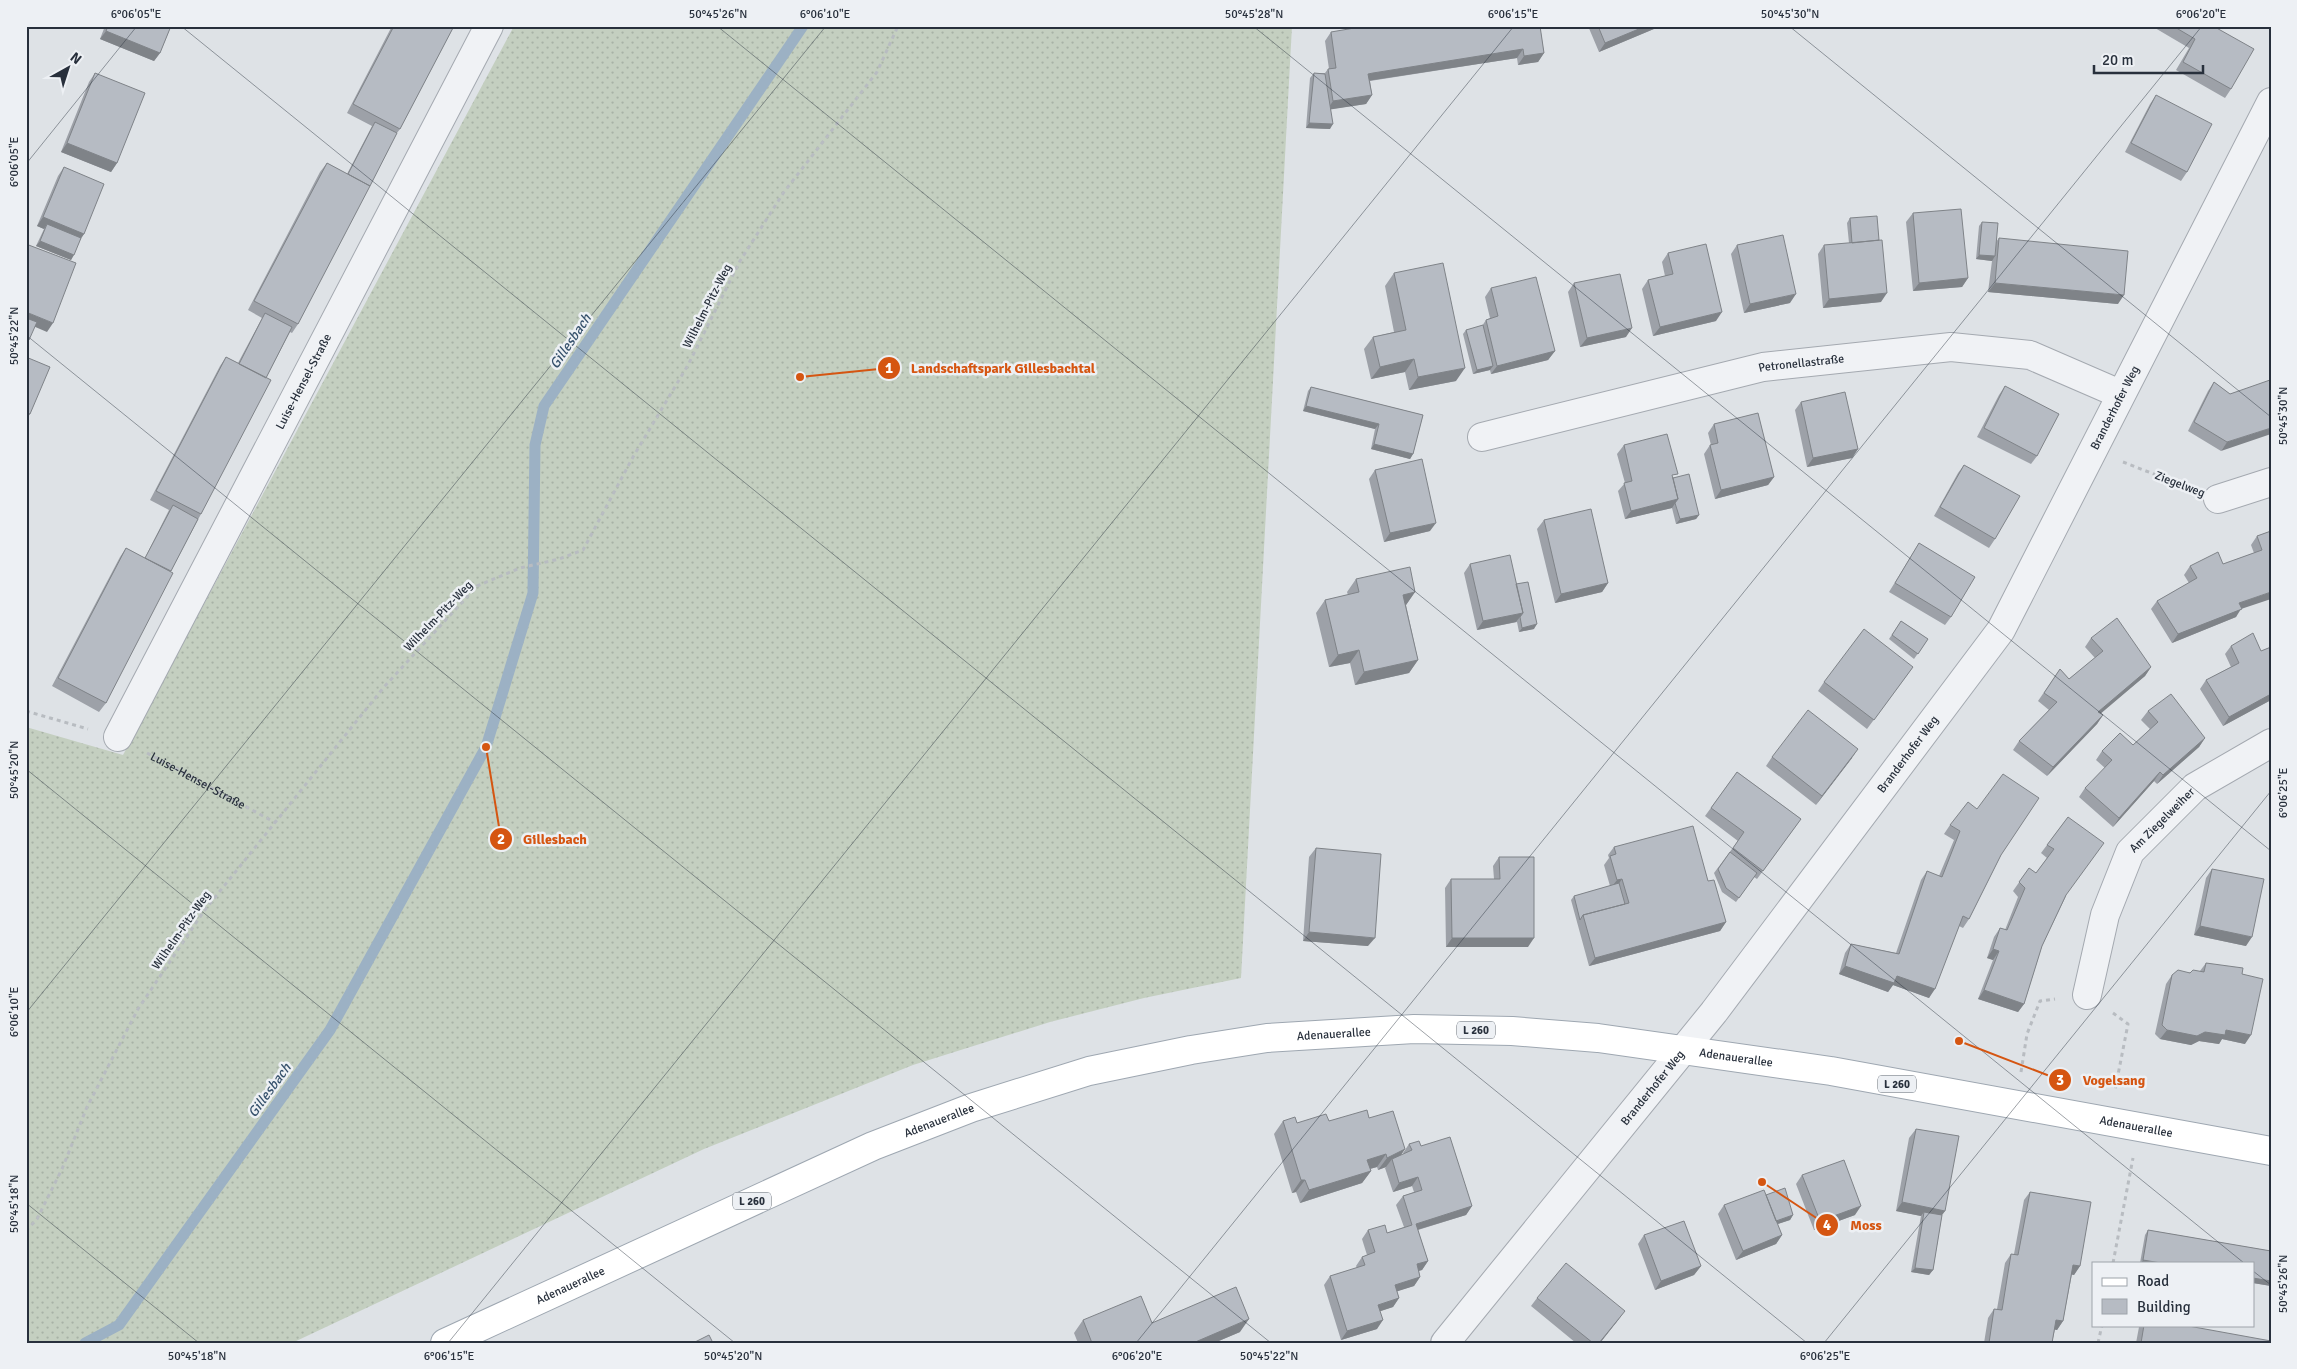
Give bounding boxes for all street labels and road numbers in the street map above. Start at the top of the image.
street label: Wilhelm-Pitz-Weg [680,262,735,351]
street label: Luise-Hensel-Straße [273,331,335,432]
street label: Petronellastraße [1757,351,1845,376]
street label: Branderhofer Weg [2087,363,2143,453]
street label: Ziegelweg [2153,468,2207,501]
street label: Wilhelm-Pitz-Weg [401,578,476,655]
street label: Branderhofer Weg [1874,713,1942,796]
street label: Luise-Hensel-Straße [148,749,248,813]
street label: Am Ziegelweiher [2127,784,2199,856]
street label: Wilhelm-Pitz-Weg [149,888,214,973]
road number: L 260 [1457,1022,1495,1038]
street label: Adenauerallee [1296,1025,1371,1044]
street label: Adenauerallee [1698,1045,1774,1071]
street label: Branderhofer Weg [1618,1047,1688,1129]
road number: L 260 [1878,1076,1916,1092]
street label: Adenauerallee [902,1100,977,1141]
street label: Adenauerallee [2098,1113,2174,1141]
road number: L 260 [733,1192,771,1210]
street label: Adenauerallee [534,1263,607,1308]

